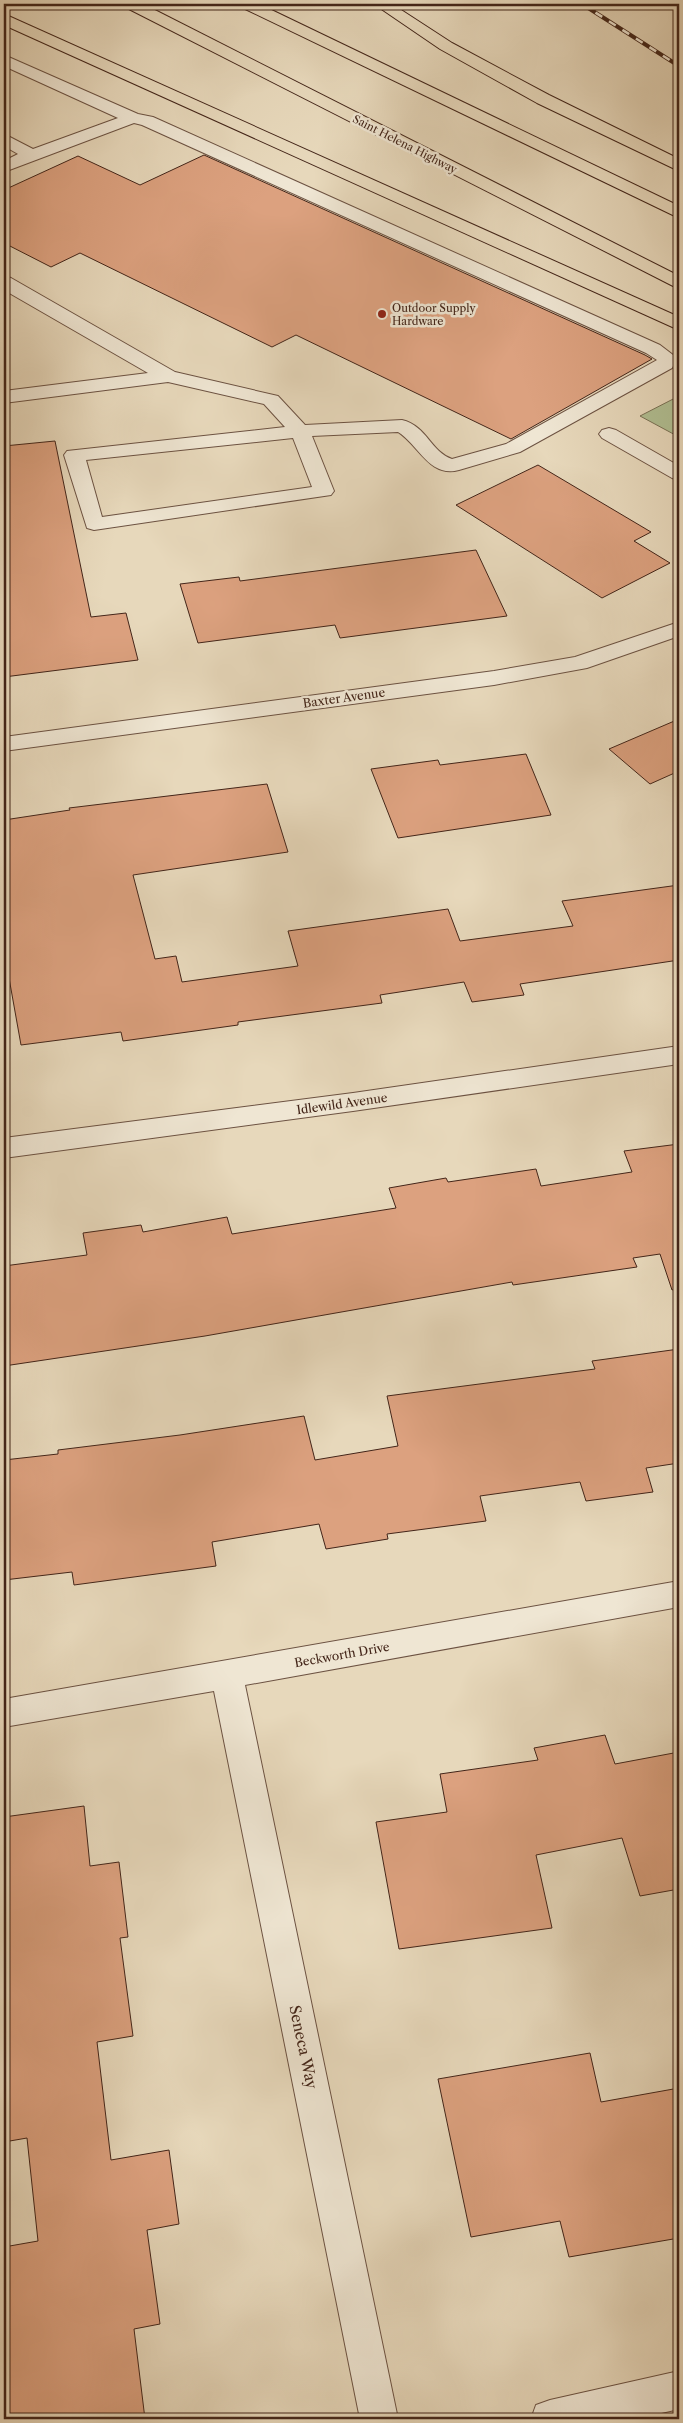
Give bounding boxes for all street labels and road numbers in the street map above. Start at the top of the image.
street label: Saint Helena Highway [350,112,460,177]
street label: Baxter Avenue [302,684,386,711]
street label: Idlewild Avenue [296,1090,389,1117]
street label: Beckworth Drive [293,1639,391,1670]
street label: Seneca Way [285,2003,322,2091]

